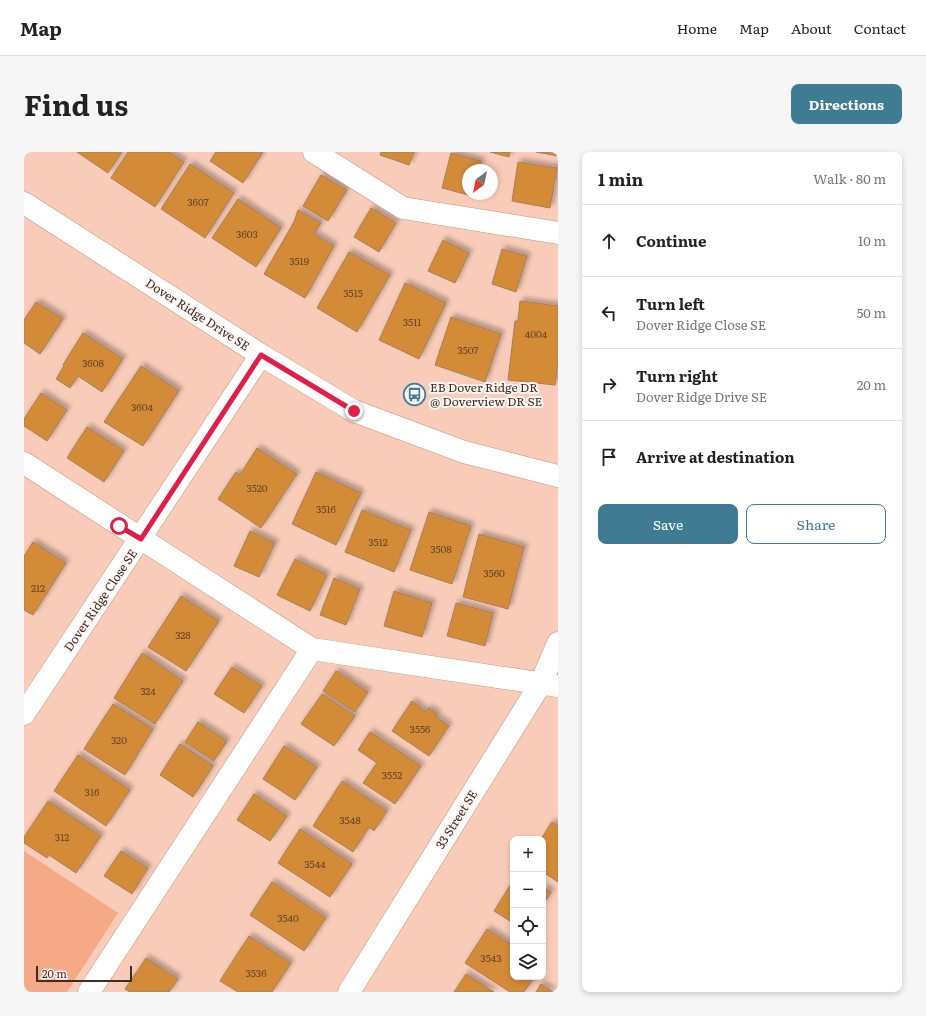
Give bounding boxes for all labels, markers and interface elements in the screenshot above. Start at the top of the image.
text: Map [20,14,62,42]
text: Home [677,18,717,38]
text: Map [739,18,769,38]
text: About [791,18,832,38]
text: Contact [854,18,906,38]
text: Find us [24,83,128,125]
button: Directions [791,84,902,124]
north arrow [462,164,498,200]
text: 1 min [598,166,643,191]
text: Walk · 80 m [813,169,886,188]
house number: 3607 [187,194,209,209]
house number: 3603 [236,226,258,241]
text: Continue [636,229,706,252]
icon: ahead [598,230,620,252]
text: 10 m [858,231,886,250]
house number: 3519 [289,253,309,268]
street label: Dover Ridge Drive SE [142,274,254,355]
house number: 3515 [343,285,363,300]
text: Turn left [636,292,705,315]
icon: left [598,302,620,324]
text: 50 m [857,303,886,322]
house number: 3511 [403,314,421,329]
text: Dover Ridge Close SE [636,315,766,334]
house number: 4004 [525,326,548,341]
house number: 3507 [457,342,479,357]
house number: 3608 [82,355,105,370]
text: Turn right [636,364,718,387]
icon: right [598,374,620,396]
text: 20 m [857,375,886,394]
place label: EB Dover Ridge DR @ Doverview DR SE [430,378,543,410]
bus stop icon: EB Dover Ridge DR @ Doverview DR SE [401,381,427,407]
text: Dover Ridge Drive SE [636,387,767,406]
house number: 3604 [131,399,154,414]
route end [345,402,363,420]
text: Arrive at destination [636,445,795,468]
icon: arrive [598,446,620,468]
house number: 3520 [246,480,268,495]
house number: 3516 [316,501,337,516]
button: Save [598,504,738,544]
button: Share [746,504,886,544]
route start [110,517,128,535]
house number: 3512 [368,534,388,549]
house number: 3508 [430,541,452,556]
street label: Dover Ridge Close SE [59,545,141,655]
house number: 3560 [483,565,505,580]
house number: 212 [31,580,45,595]
house number: 328 [175,627,191,642]
house number: 324 [140,683,156,698]
house number: 3556 [410,721,431,736]
house number: 320 [111,732,127,747]
house number: 3552 [382,767,402,782]
house number: 316 [85,784,100,799]
street label: 33 Street SE [431,786,481,852]
house number: 3548 [339,812,361,827]
house number: 312 [55,829,69,844]
map controls [510,836,546,980]
button: + [510,836,546,872]
house number: 3544 [304,856,326,871]
button: − [510,872,546,908]
button: locate [510,908,546,944]
house number: 3540 [277,910,299,925]
button: layers [510,944,546,980]
house number: 3543 [480,950,502,965]
scale bar [36,964,132,983]
text: 20 m [42,965,67,981]
house number: 3536 [245,965,267,980]

